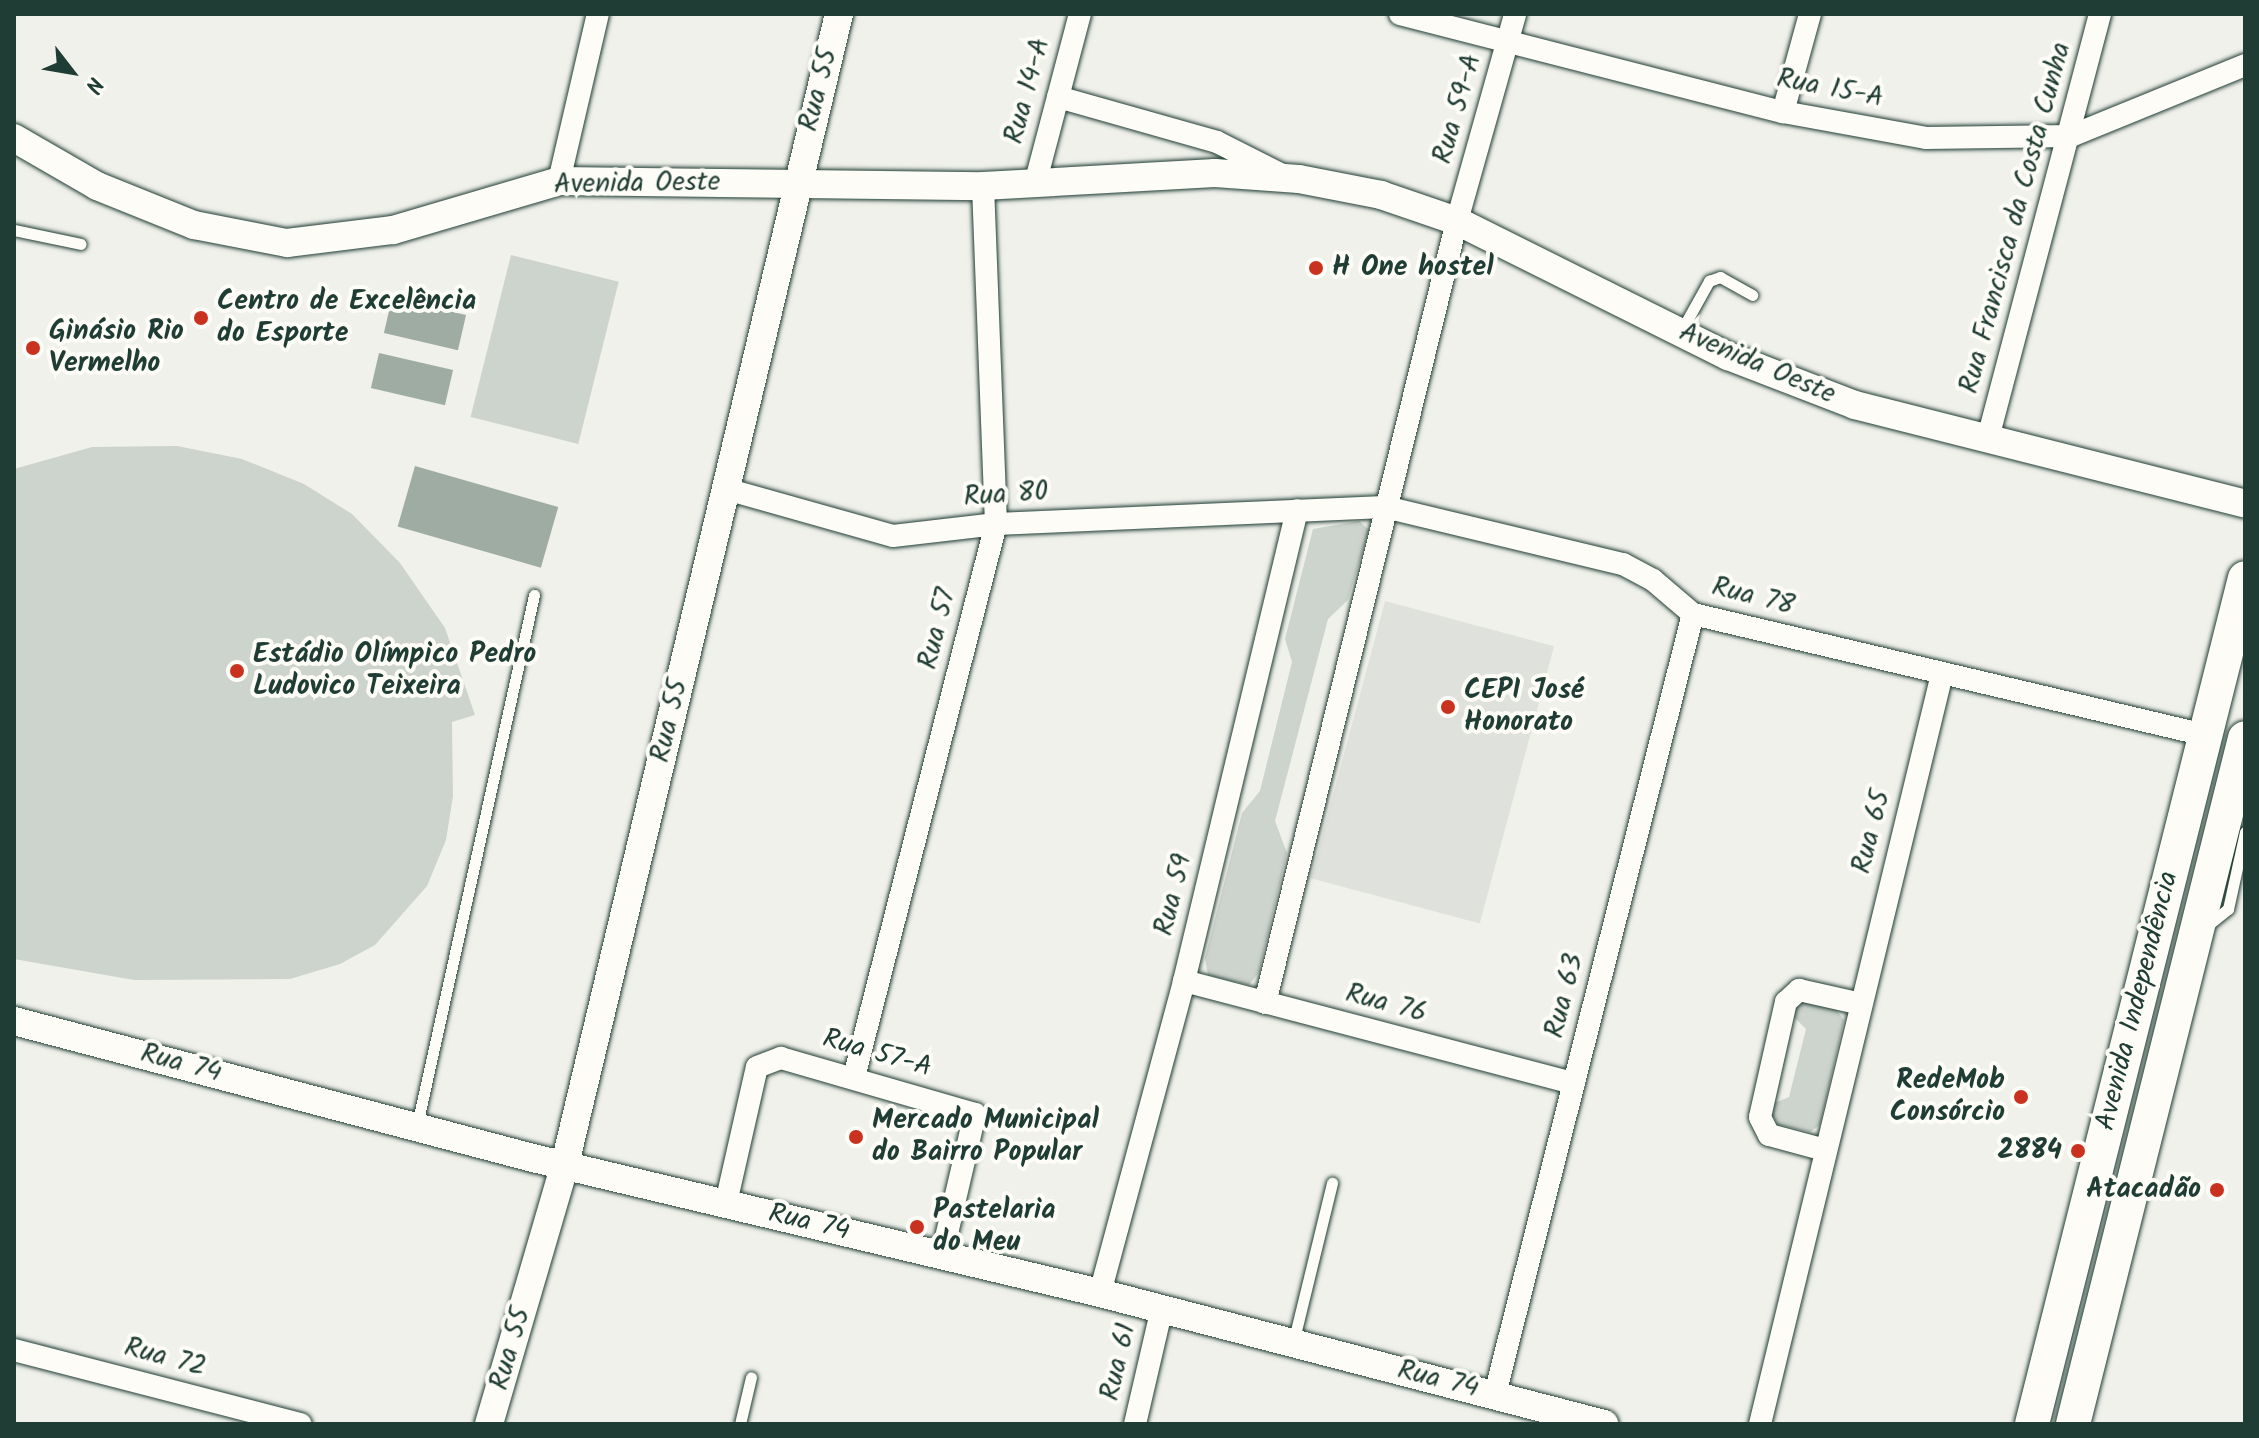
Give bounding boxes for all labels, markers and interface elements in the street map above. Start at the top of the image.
north arrow [32,32,112,112]
street label: Rua 14-A [998,34,1058,148]
street label: Rua Francisca da Costa Cunha [1953,39,2079,397]
street label: Rua 55 [793,45,845,135]
street label: Rua 59-A [1426,50,1490,168]
street label: Rua 15-A [1774,62,1886,116]
text: N [74,70,112,100]
street label: Avenida Oeste [553,166,721,202]
place label: H One hostel [1332,251,1494,285]
marker: H One hostel [1307,259,1325,277]
place label: Centro de Excelência do Esporte [217,285,476,351]
marker: Centro de Excelência do Esporte [192,309,210,327]
place label: Ginásio Rio Vermelho [49,315,184,381]
street label: Avenida Oeste [1674,316,1840,412]
marker: Ginásio Rio Vermelho [24,339,42,357]
street label: Rua 80 [962,475,1050,515]
street label: Rua 78 [1708,571,1798,623]
street label: Rua 57 [912,585,964,673]
place label: Estádio Olímpico Pedro Ludovico Teixeira [253,638,536,704]
marker: Estádio Olímpico Pedro Ludovico Teixeira [228,662,246,680]
place label: CEPI José Honorato [1464,674,1584,740]
street label: Rua 55 [644,676,696,766]
marker: CEPI José Honorato [1439,698,1457,716]
street label: Rua 65 [1845,787,1899,877]
street label: Rua 59 [1148,851,1200,939]
street label: Avenida Independência [2090,868,2186,1134]
street label: Rua 63 [1538,950,1592,1042]
street label: Rua 76 [1342,977,1430,1031]
street label: Rua 57-A [819,1022,935,1086]
street label: Rua 74 [137,1037,225,1091]
place label: RedeMob Consórcio [1890,1064,2005,1130]
marker: RedeMob Consórcio [2012,1088,2030,1106]
place label: Mercado Municipal do Bairro Popular [872,1104,1099,1170]
marker: Mercado Municipal do Bairro Popular [847,1128,865,1146]
place label: 2884 [1997,1134,2062,1168]
marker: 2884 [2069,1142,2087,1160]
place label: Atacadão [2086,1173,2201,1207]
marker: Atacadão [2208,1181,2226,1199]
place label: Pastelaria do Meu [933,1194,1055,1260]
street label: Rua 74 [765,1197,853,1249]
marker: Pastelaria do Meu [908,1218,926,1236]
street label: Rua 55 [483,1304,539,1394]
street label: Rua 61 [1094,1320,1144,1404]
street label: Rua 72 [120,1331,210,1385]
street label: Rua 74 [1394,1354,1482,1406]

